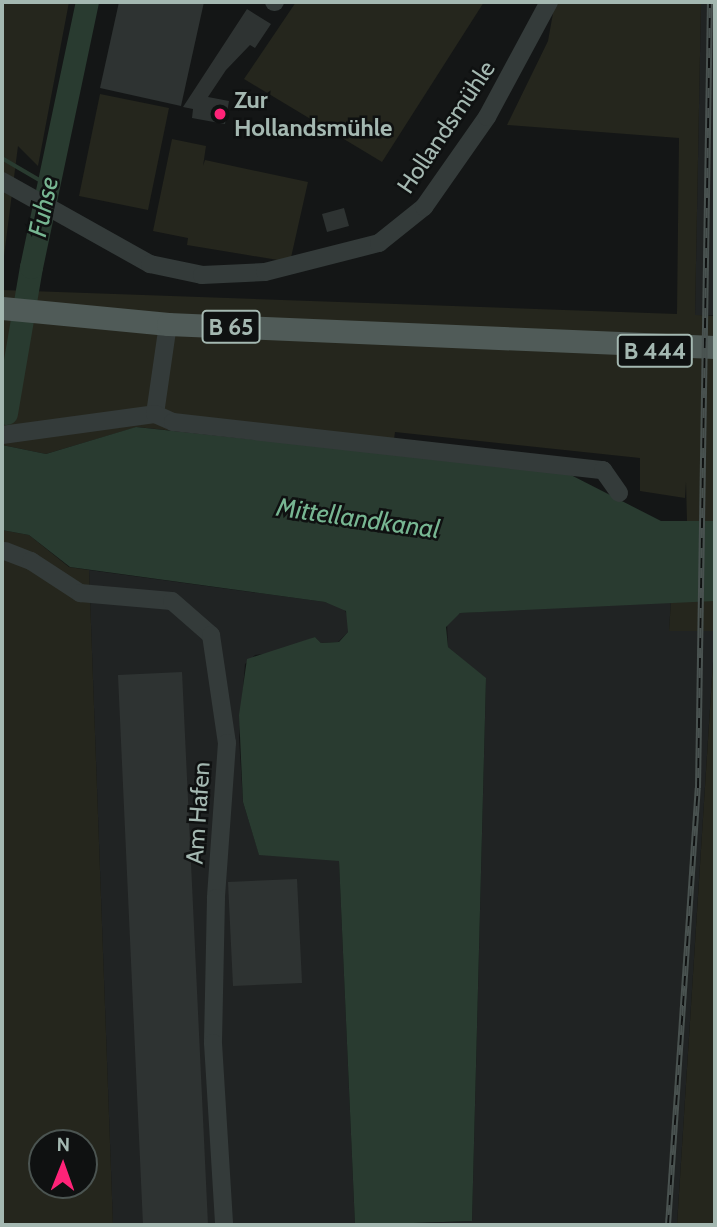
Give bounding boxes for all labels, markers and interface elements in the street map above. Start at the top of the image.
street label: Hollandsmühle [391,55,501,199]
place label: Zur Hollandsmühle [234,86,392,142]
marker: Zur Hollandsmühle [212,106,228,122]
water label: Fuhse [22,174,66,240]
road number: B 65 [201,308,261,346]
road number: B 444 [616,332,694,370]
water label: Mittellandkanal [275,492,441,546]
street label: Am Hafen [180,761,216,865]
north arrow [28,1129,98,1199]
text: N [56,1133,70,1156]

